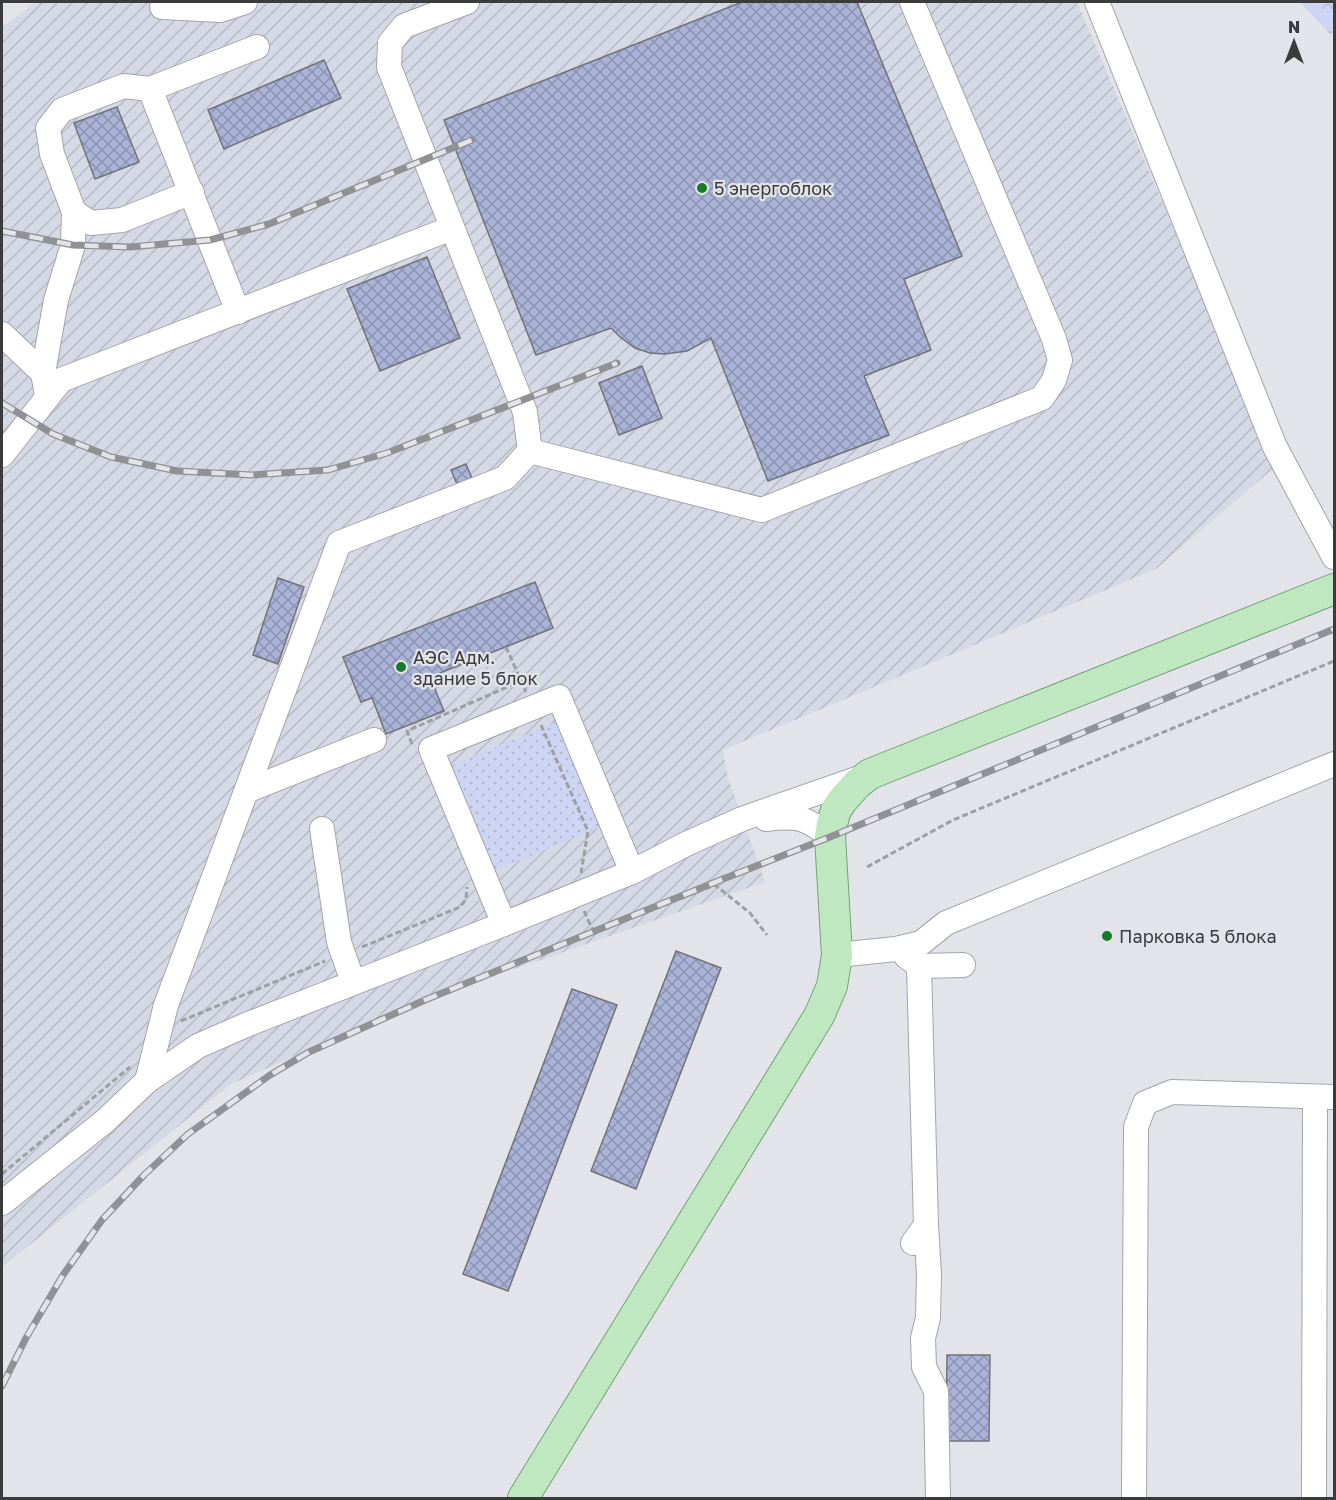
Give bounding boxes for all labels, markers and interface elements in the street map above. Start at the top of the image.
north arrow [1264,12,1324,72]
text: N [1288,17,1300,37]
place label: 5 энергоблок [714,177,832,199]
marker: 5 энергоблок [695,181,709,195]
place label: АЭС Адм. здание 5 блок [413,646,538,689]
marker: АЭС Адм. здание 5 блок [394,660,408,674]
place label: Парковка 5 блока [1119,925,1277,947]
marker: Парковка 5 блока [1100,929,1114,943]

